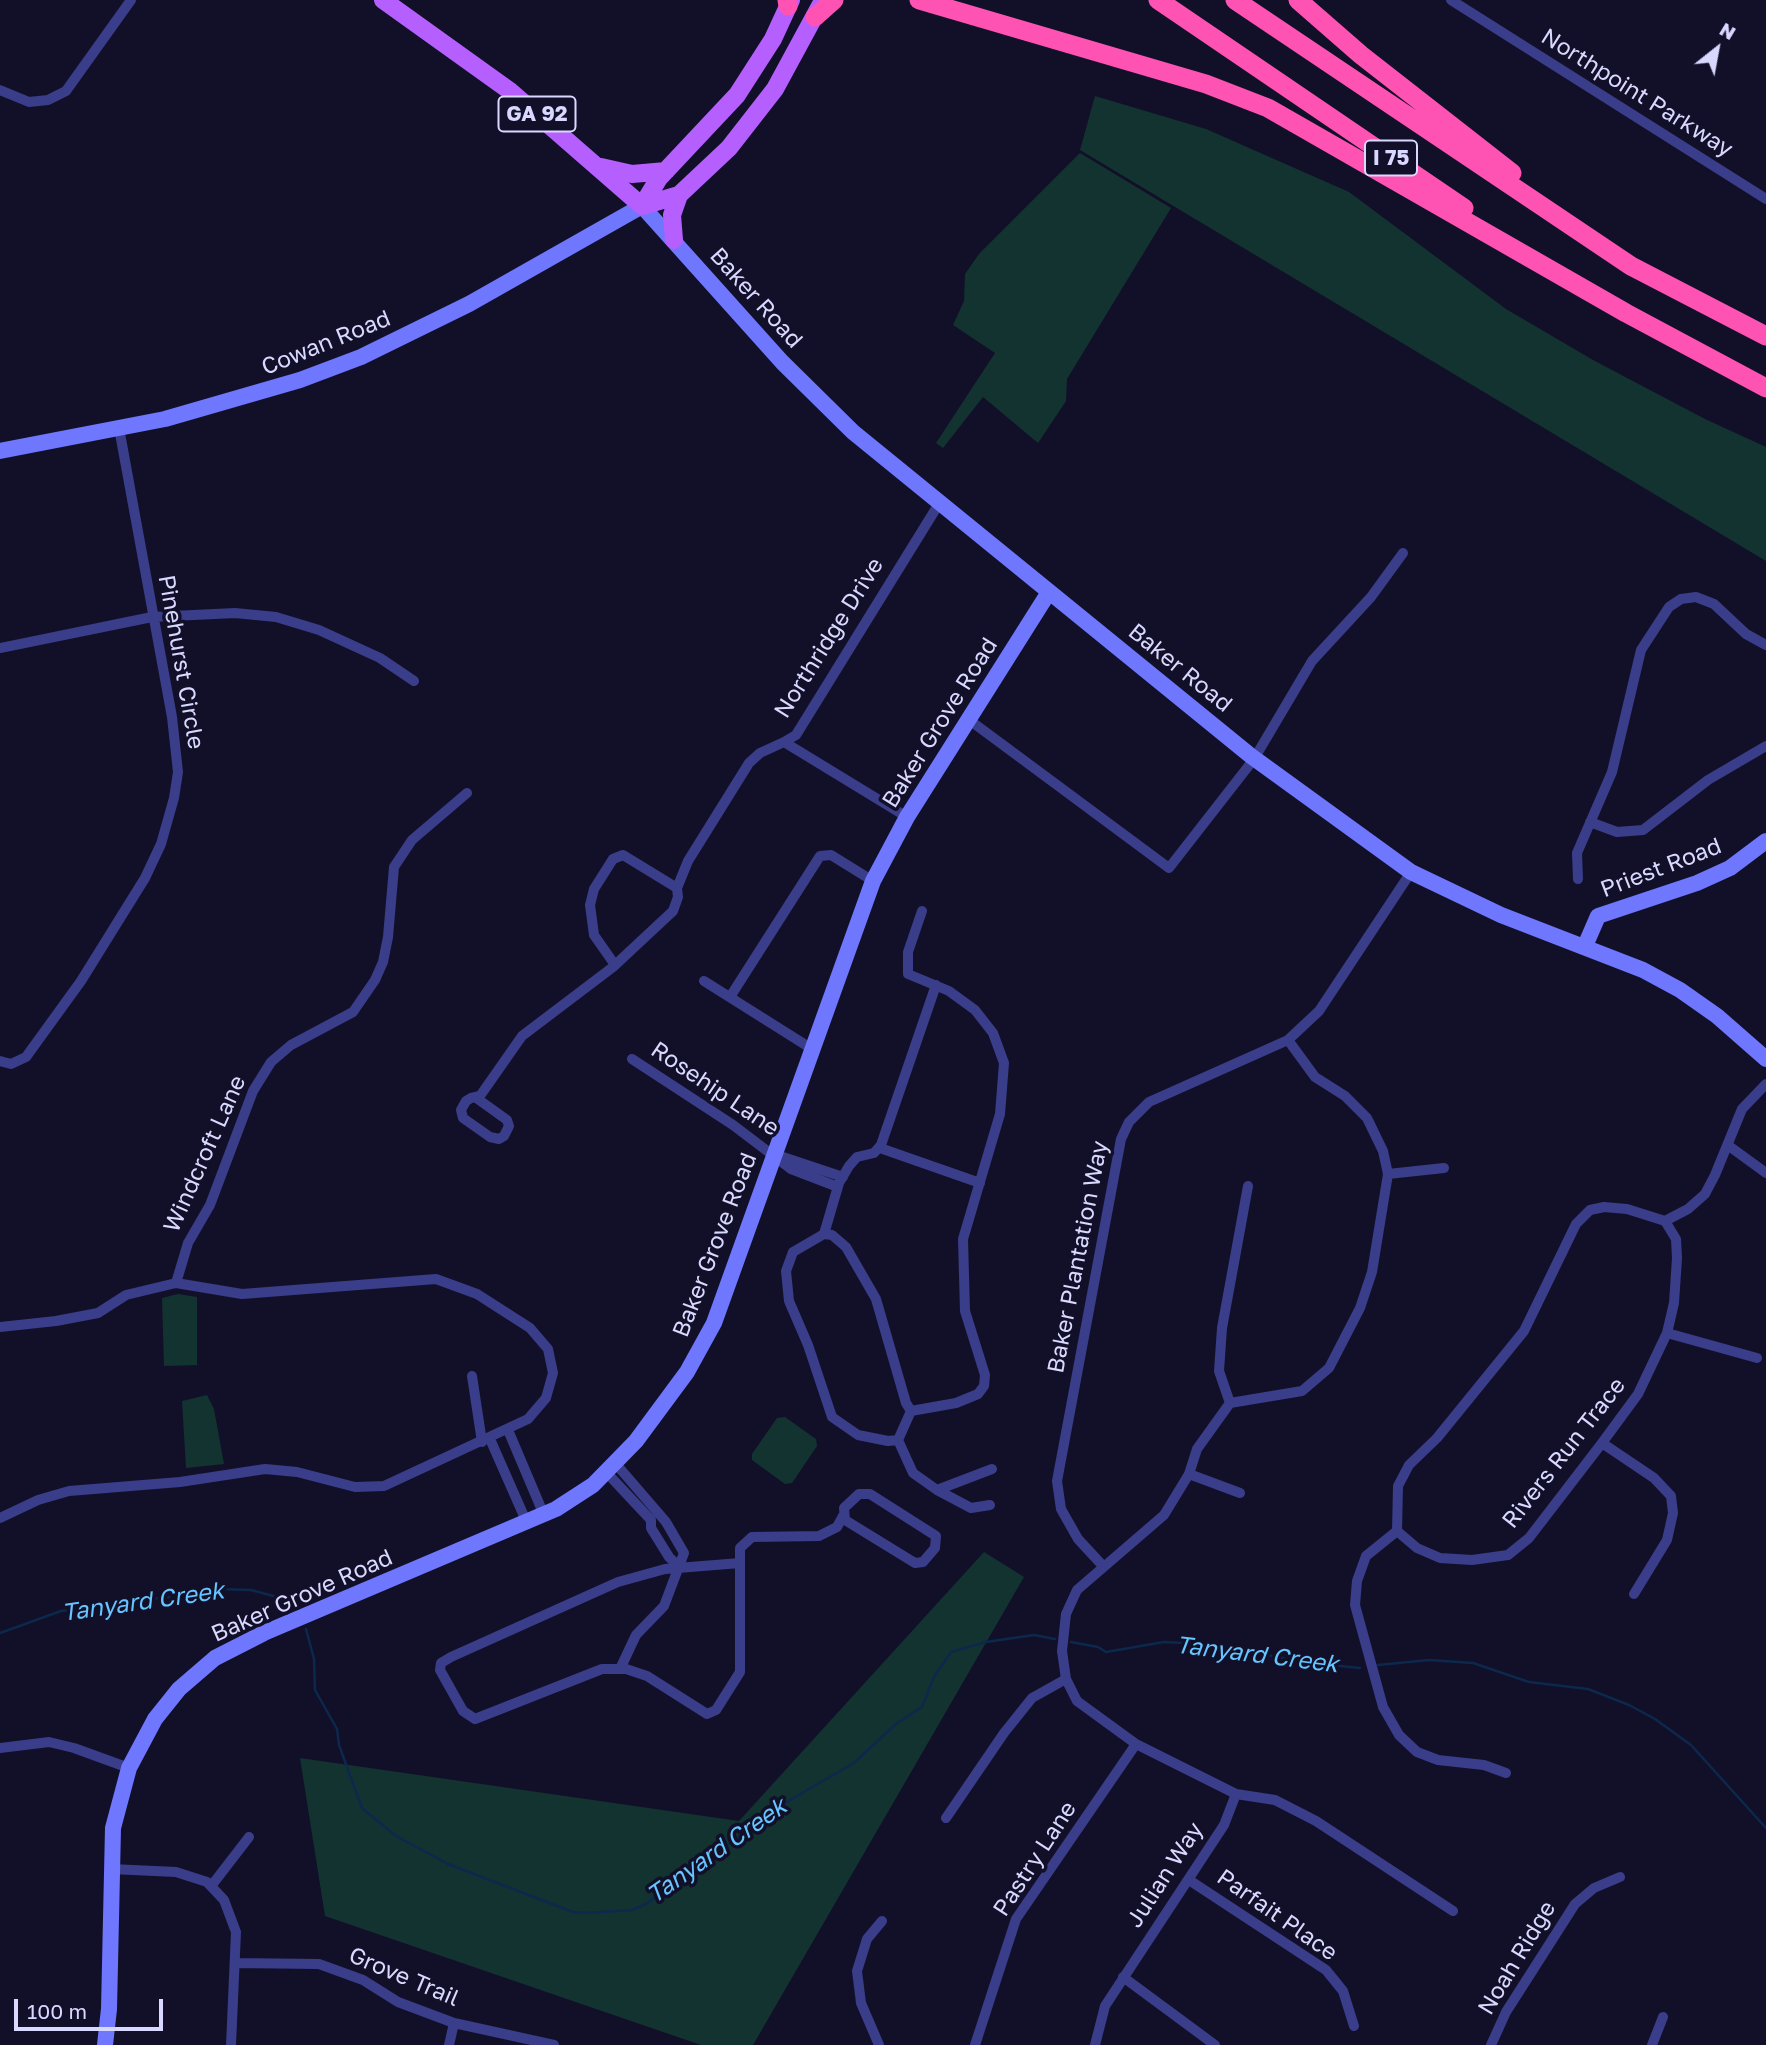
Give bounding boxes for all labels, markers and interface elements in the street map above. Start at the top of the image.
north arrow [1682,14,1752,84]
street label: Northpoint Parkway [1536,23,1738,163]
road number: GA 92 [498,96,576,132]
road number: I 75 [1365,140,1417,176]
street label: Baker Road [704,242,808,354]
street label: Cowan Road [257,305,395,381]
street label: Northridge Drive [769,553,889,723]
street label: Pinehurst Circle [152,573,210,751]
street label: Baker Road [1123,618,1237,718]
street label: Baker Grove Road [877,633,1003,813]
street label: Priest Road [1597,832,1725,904]
street label: Rosehip Lane [646,1036,784,1142]
street label: Windcroft Lane [158,1071,252,1237]
street label: Baker Plantation Way [1042,1139,1114,1375]
street label: Baker Grove Road [667,1149,763,1341]
street label: Rivers Run Trace [1497,1372,1631,1534]
street label: Baker Grove Road [207,1544,397,1648]
water label: Tanyard Creek [60,1576,226,1628]
water label: Tanyard Creek [1174,1631,1340,1679]
water label: Tanyard Creek [642,1792,792,1910]
street label: Pastry Lane [988,1796,1082,1922]
street label: Julian Way [1121,1817,1209,1933]
street label: Parfait Place [1211,1863,1343,1967]
street label: Noah Ridge [1472,1896,1562,2020]
street label: Grove Trail [345,1941,463,2013]
scale bar [18,1986,166,2030]
text: 100 m [27,1998,87,2024]

